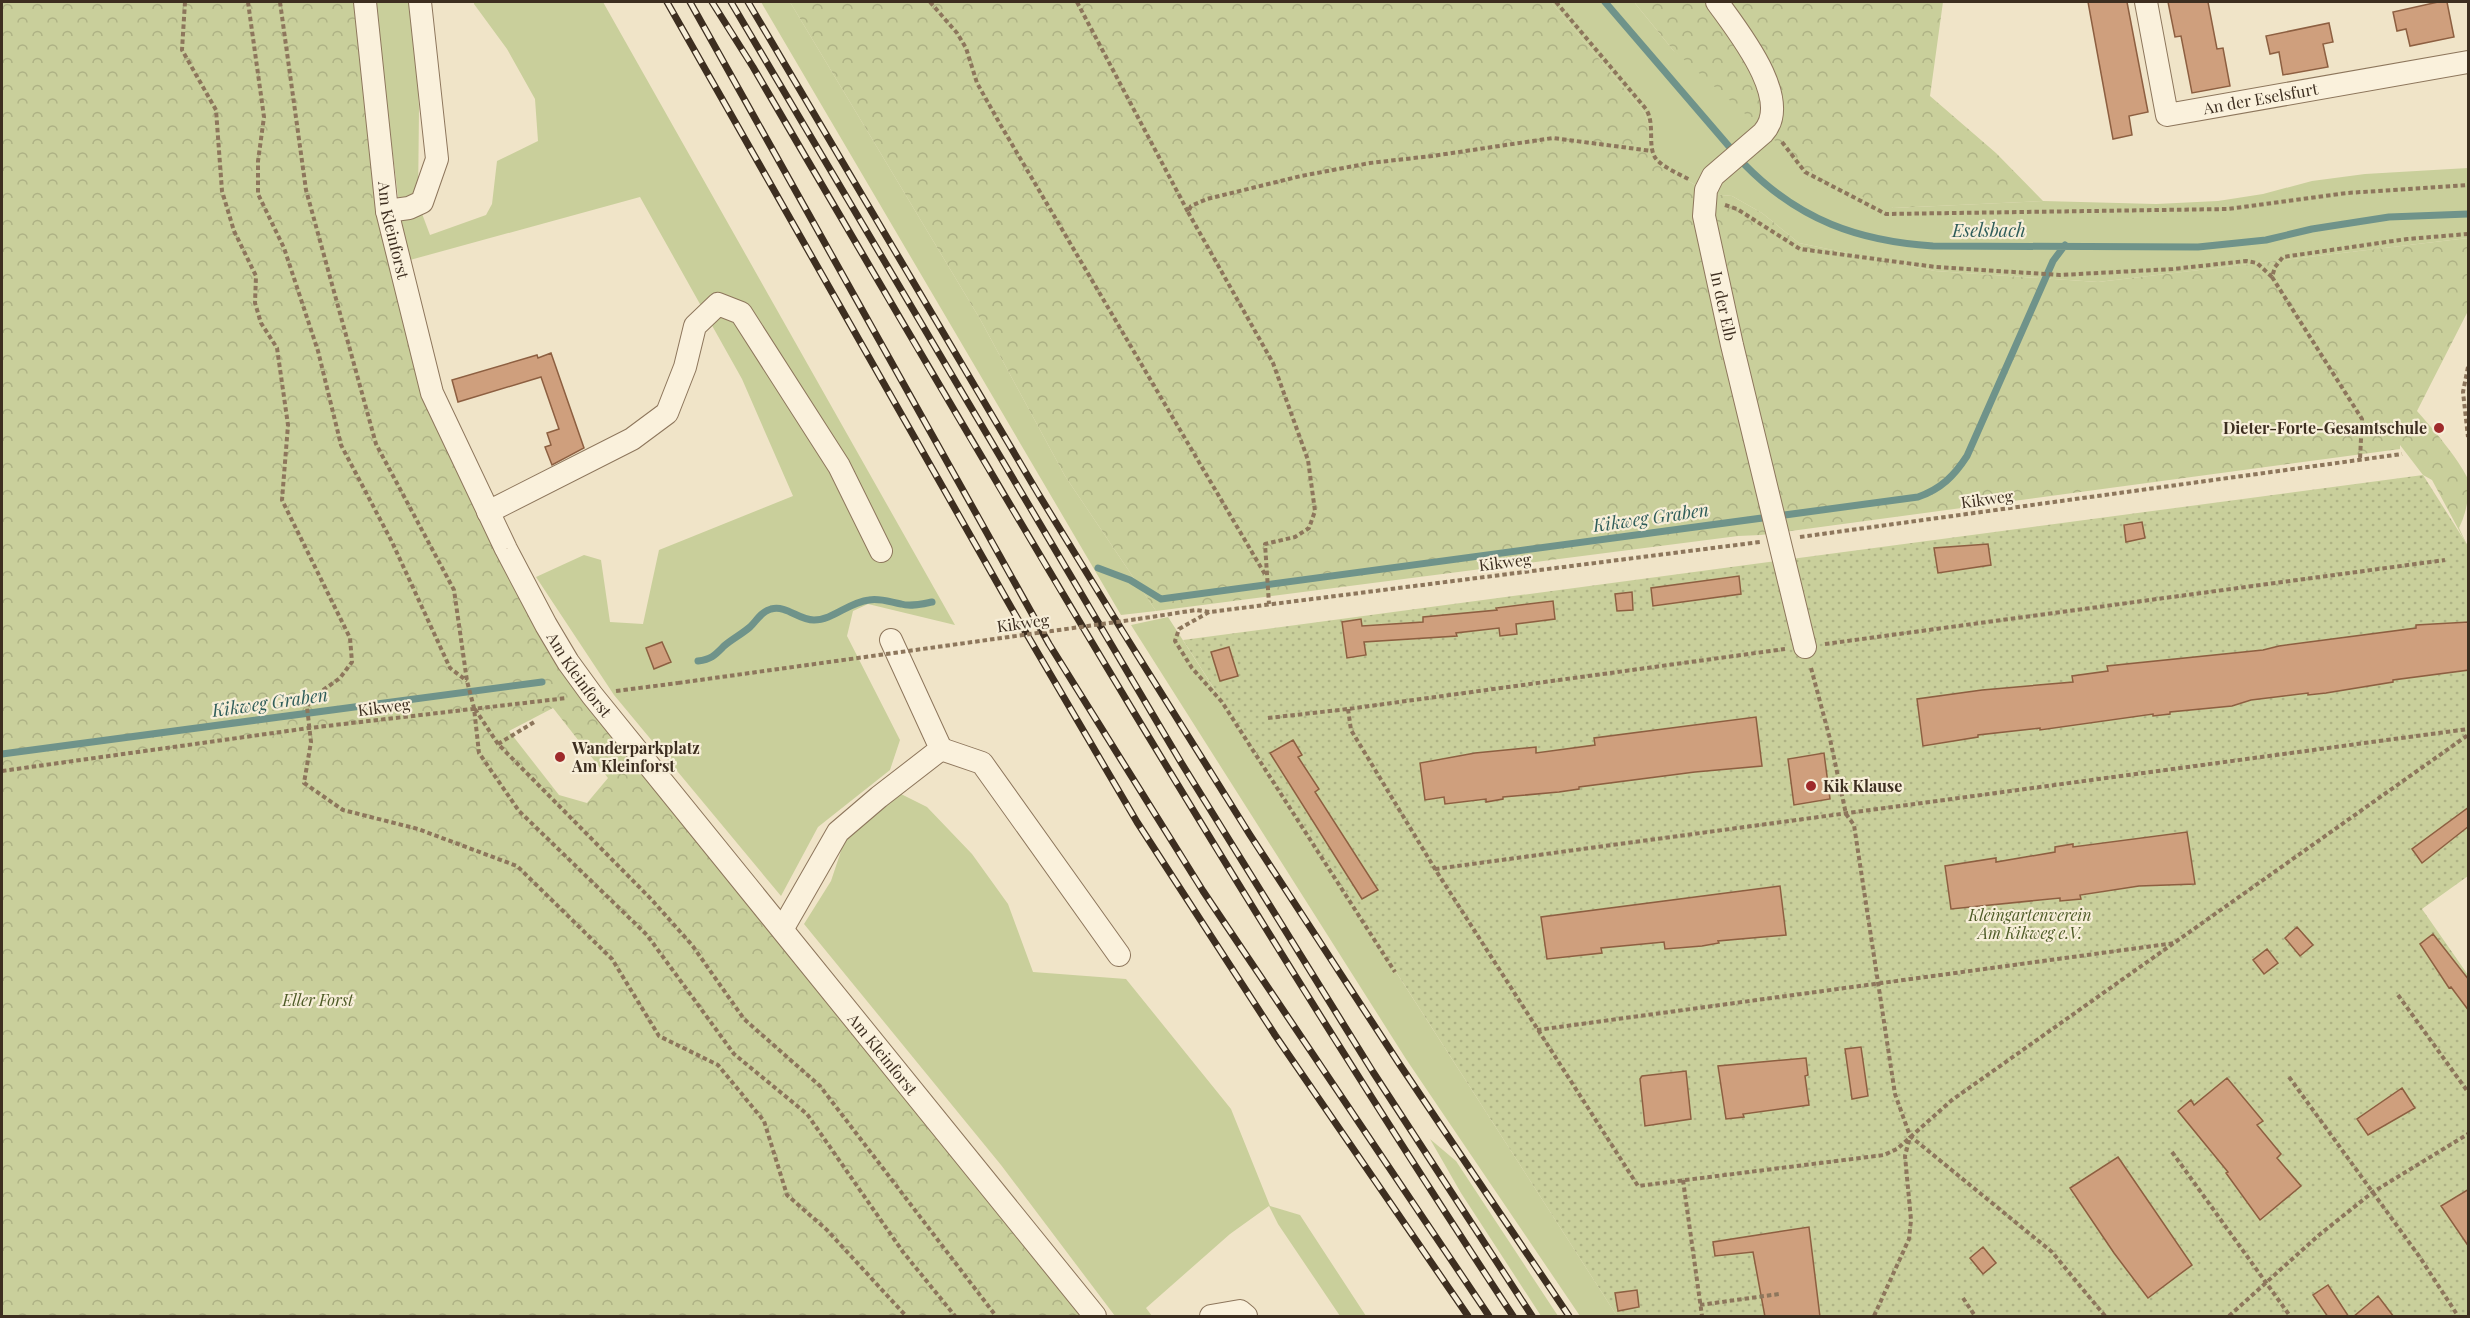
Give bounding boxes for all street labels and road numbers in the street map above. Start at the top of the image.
street label: An der Eselsfurt [2201,78,2320,119]
street label: Am Kleinforst [374,179,414,281]
street label: In der Elb [1706,269,1742,343]
street label: Kikweg [1959,484,2015,513]
street label: Kikweg [1478,548,1533,575]
street label: Kikweg [995,608,1051,637]
street label: Am Kleinforst [542,627,617,721]
street label: Kikweg [357,693,412,720]
street label: Am Kleinforst [843,1008,923,1099]

